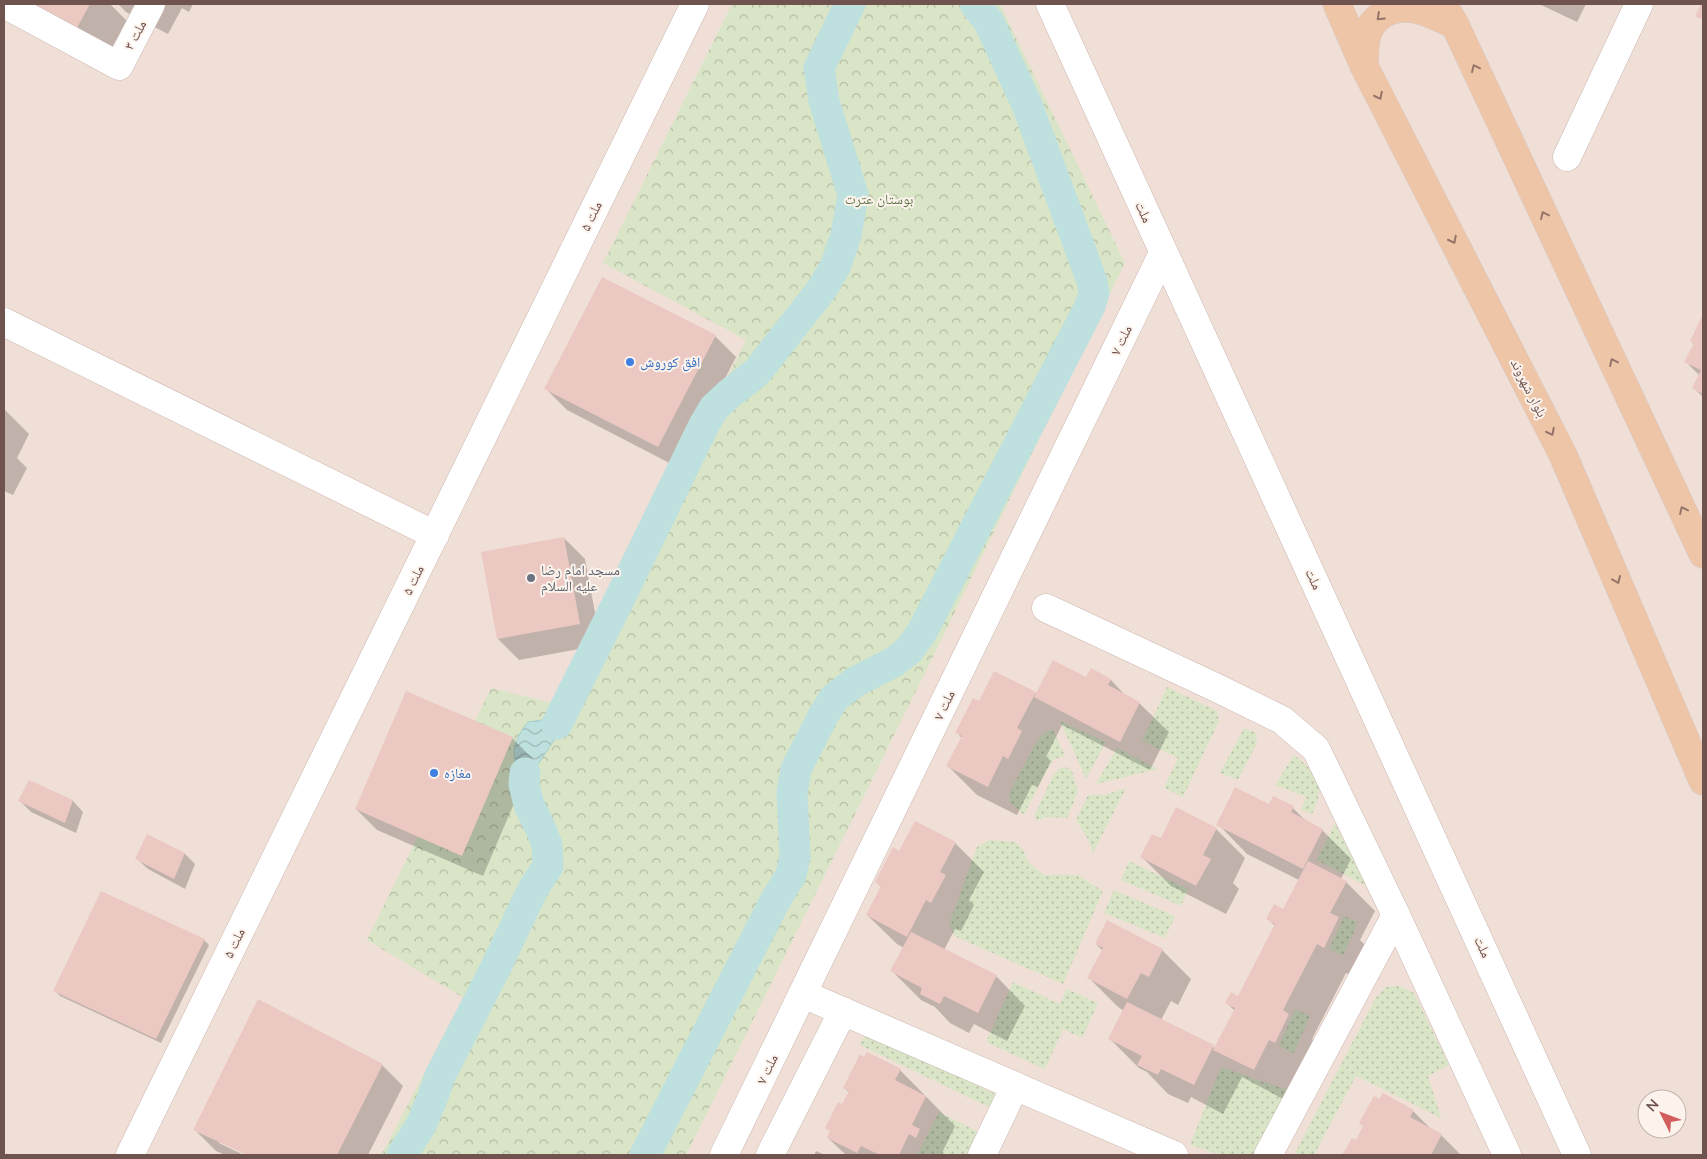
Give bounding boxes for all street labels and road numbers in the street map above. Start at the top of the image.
street label: ملت ۳ [120,17,150,53]
street label: ملت ۵ [576,198,606,234]
street label: ملت [1131,199,1157,225]
street label: ملت ۷ [1106,322,1136,358]
street label: بلوار شهروند [1507,356,1551,420]
street label: ملت ۵ [398,562,428,598]
street label: ملت [1301,566,1327,592]
street label: ملت ۷ [929,687,959,723]
street label: ملت ۵ [219,925,249,961]
street label: ملت [1470,934,1496,960]
street label: ملت ۷ [752,1051,782,1087]

